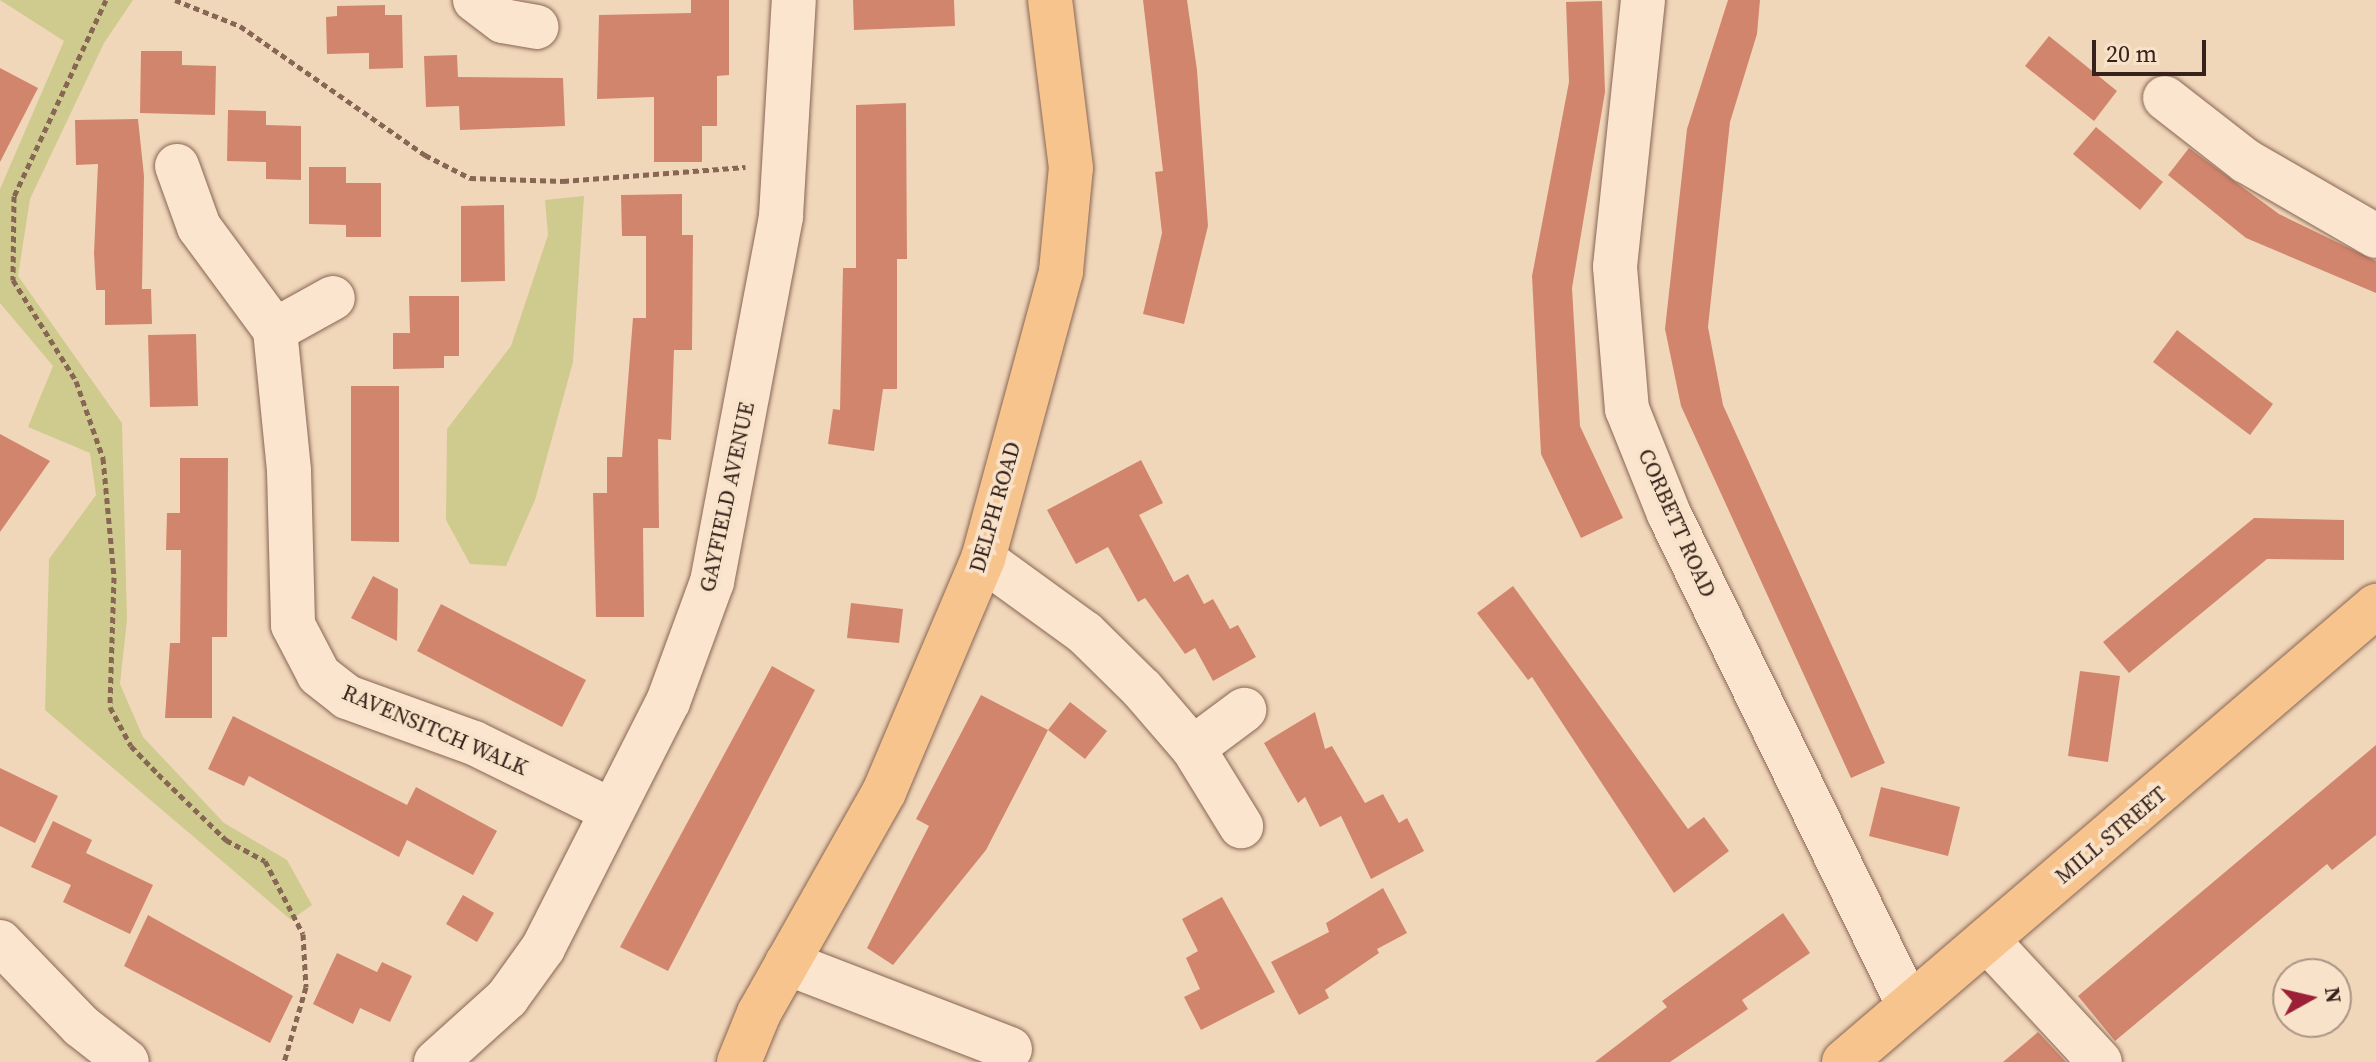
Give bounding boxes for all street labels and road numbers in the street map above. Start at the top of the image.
street label: GAYFIELD AVENUE [694,400,760,594]
street label: DELPH ROAD [964,439,1026,575]
street label: CORBETT ROAD [1632,444,1722,602]
street label: RAVENSITCH WALK [338,679,532,781]
street label: MILL STREET [2050,781,2172,889]

